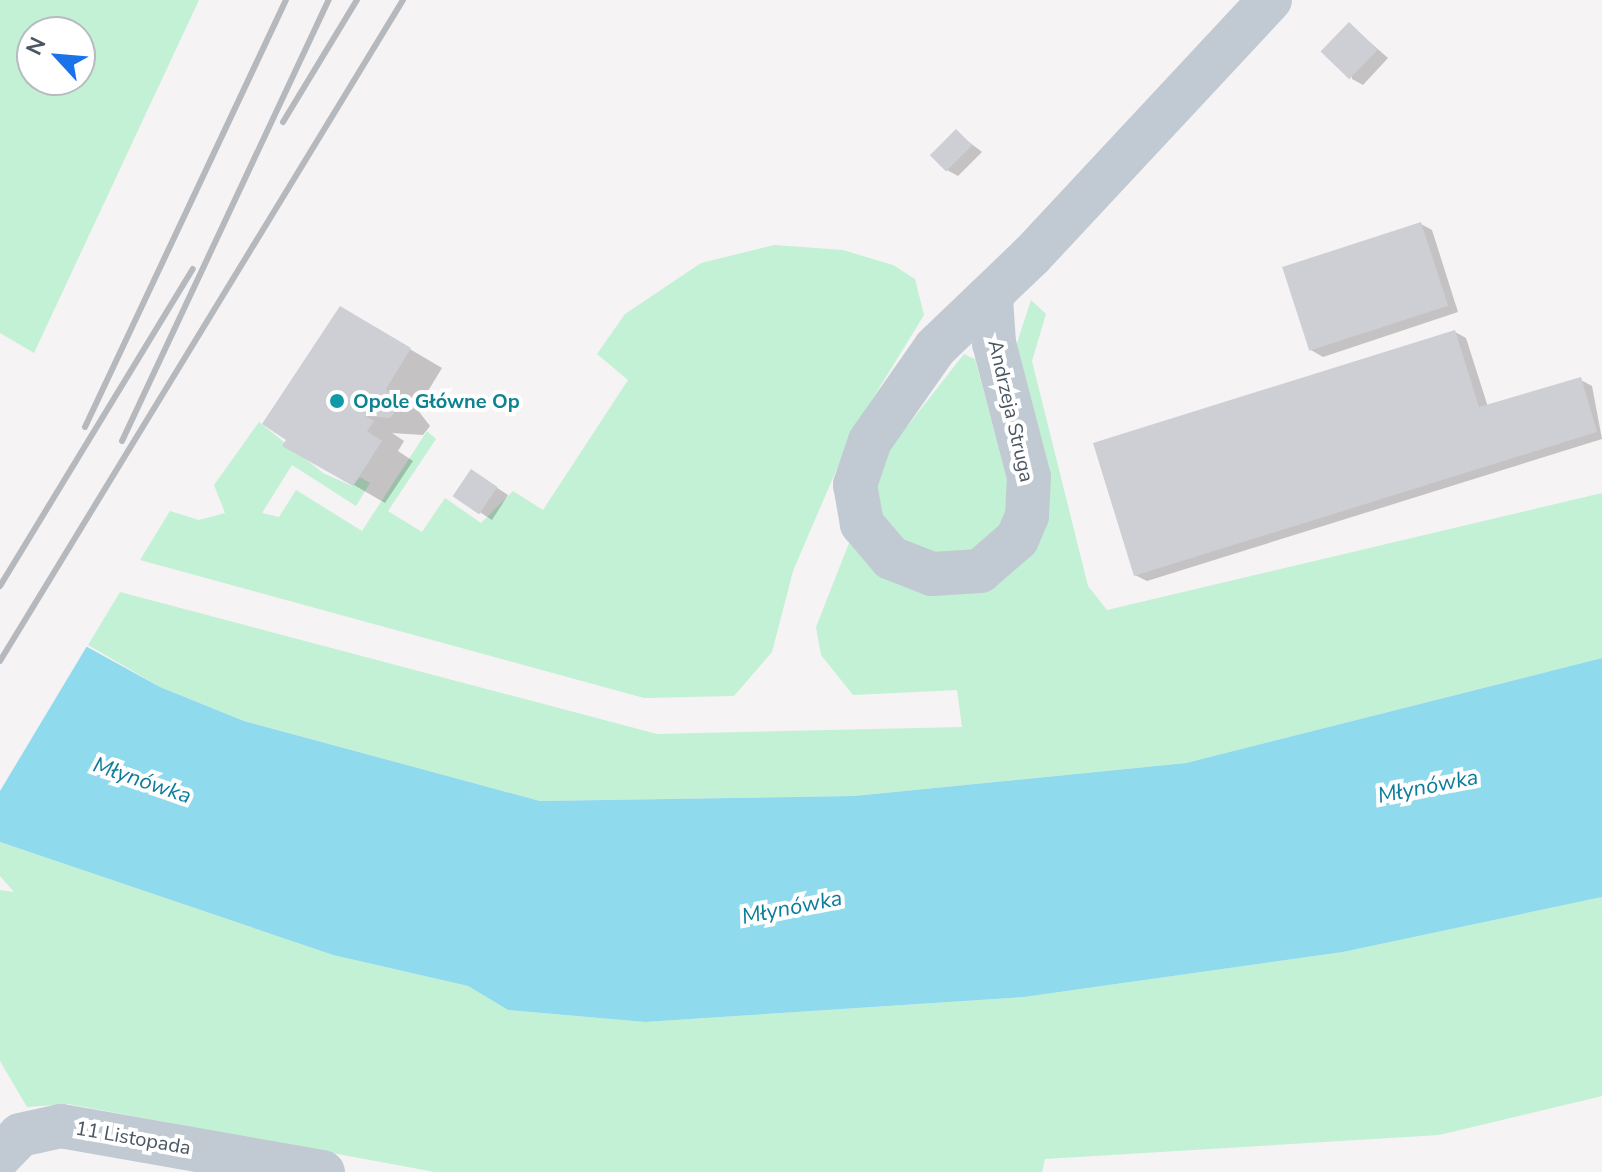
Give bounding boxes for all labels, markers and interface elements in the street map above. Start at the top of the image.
north arrow [16,16,96,96]
text: N [19,32,53,60]
street label: Andrzeja Struga [983,338,1039,484]
place label: Opole Główne Op [353,389,520,413]
marker: Opole Główne Op [328,392,346,410]
water label: Młynówka [89,752,195,810]
water label: Młynówka [1375,764,1481,810]
water label: Młynówka [739,885,845,931]
street label: 11 Listopada [73,1116,193,1160]

